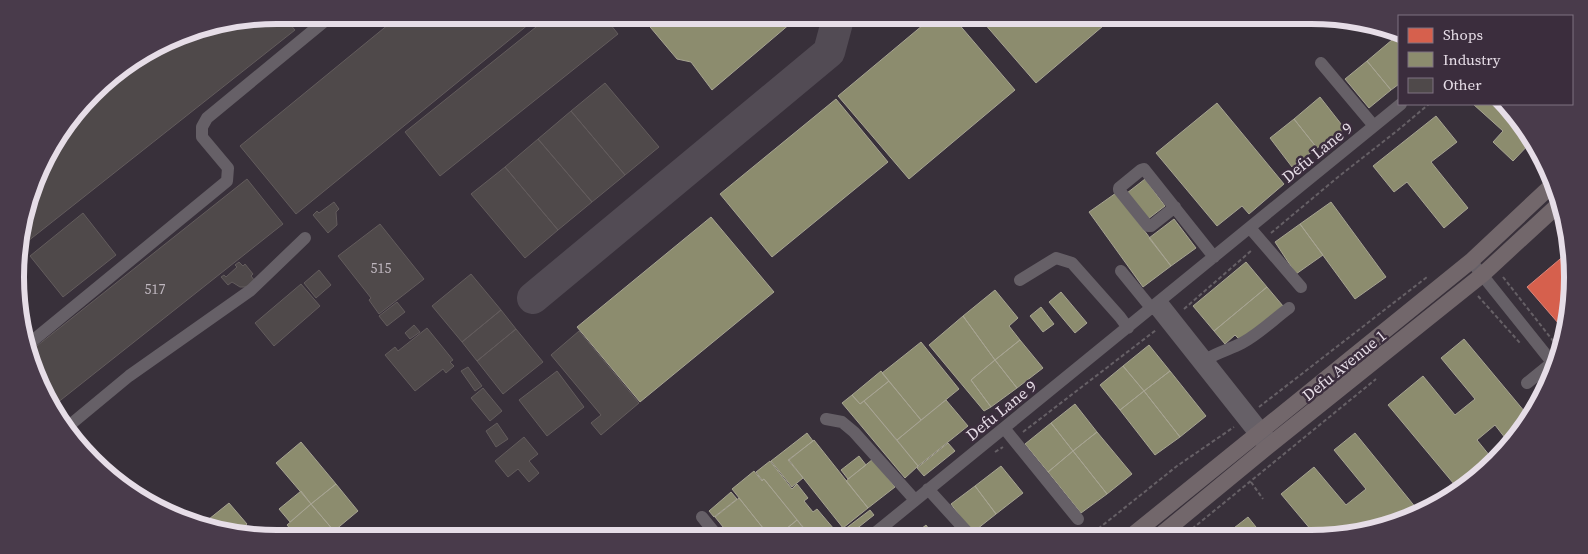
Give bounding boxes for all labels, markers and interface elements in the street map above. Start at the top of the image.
legend [1398,15,1573,105]
text: Shops [1443,24,1483,45]
text: Industry [1443,49,1501,70]
text: Other [1443,74,1482,95]
street label: Defu Lane 9 [1277,117,1357,187]
house number: 515 [371,258,392,278]
house number: 517 [145,279,166,299]
street label: Defu Avenue 1 [1297,324,1391,406]
street label: Defu Lane 9 [961,375,1041,445]

